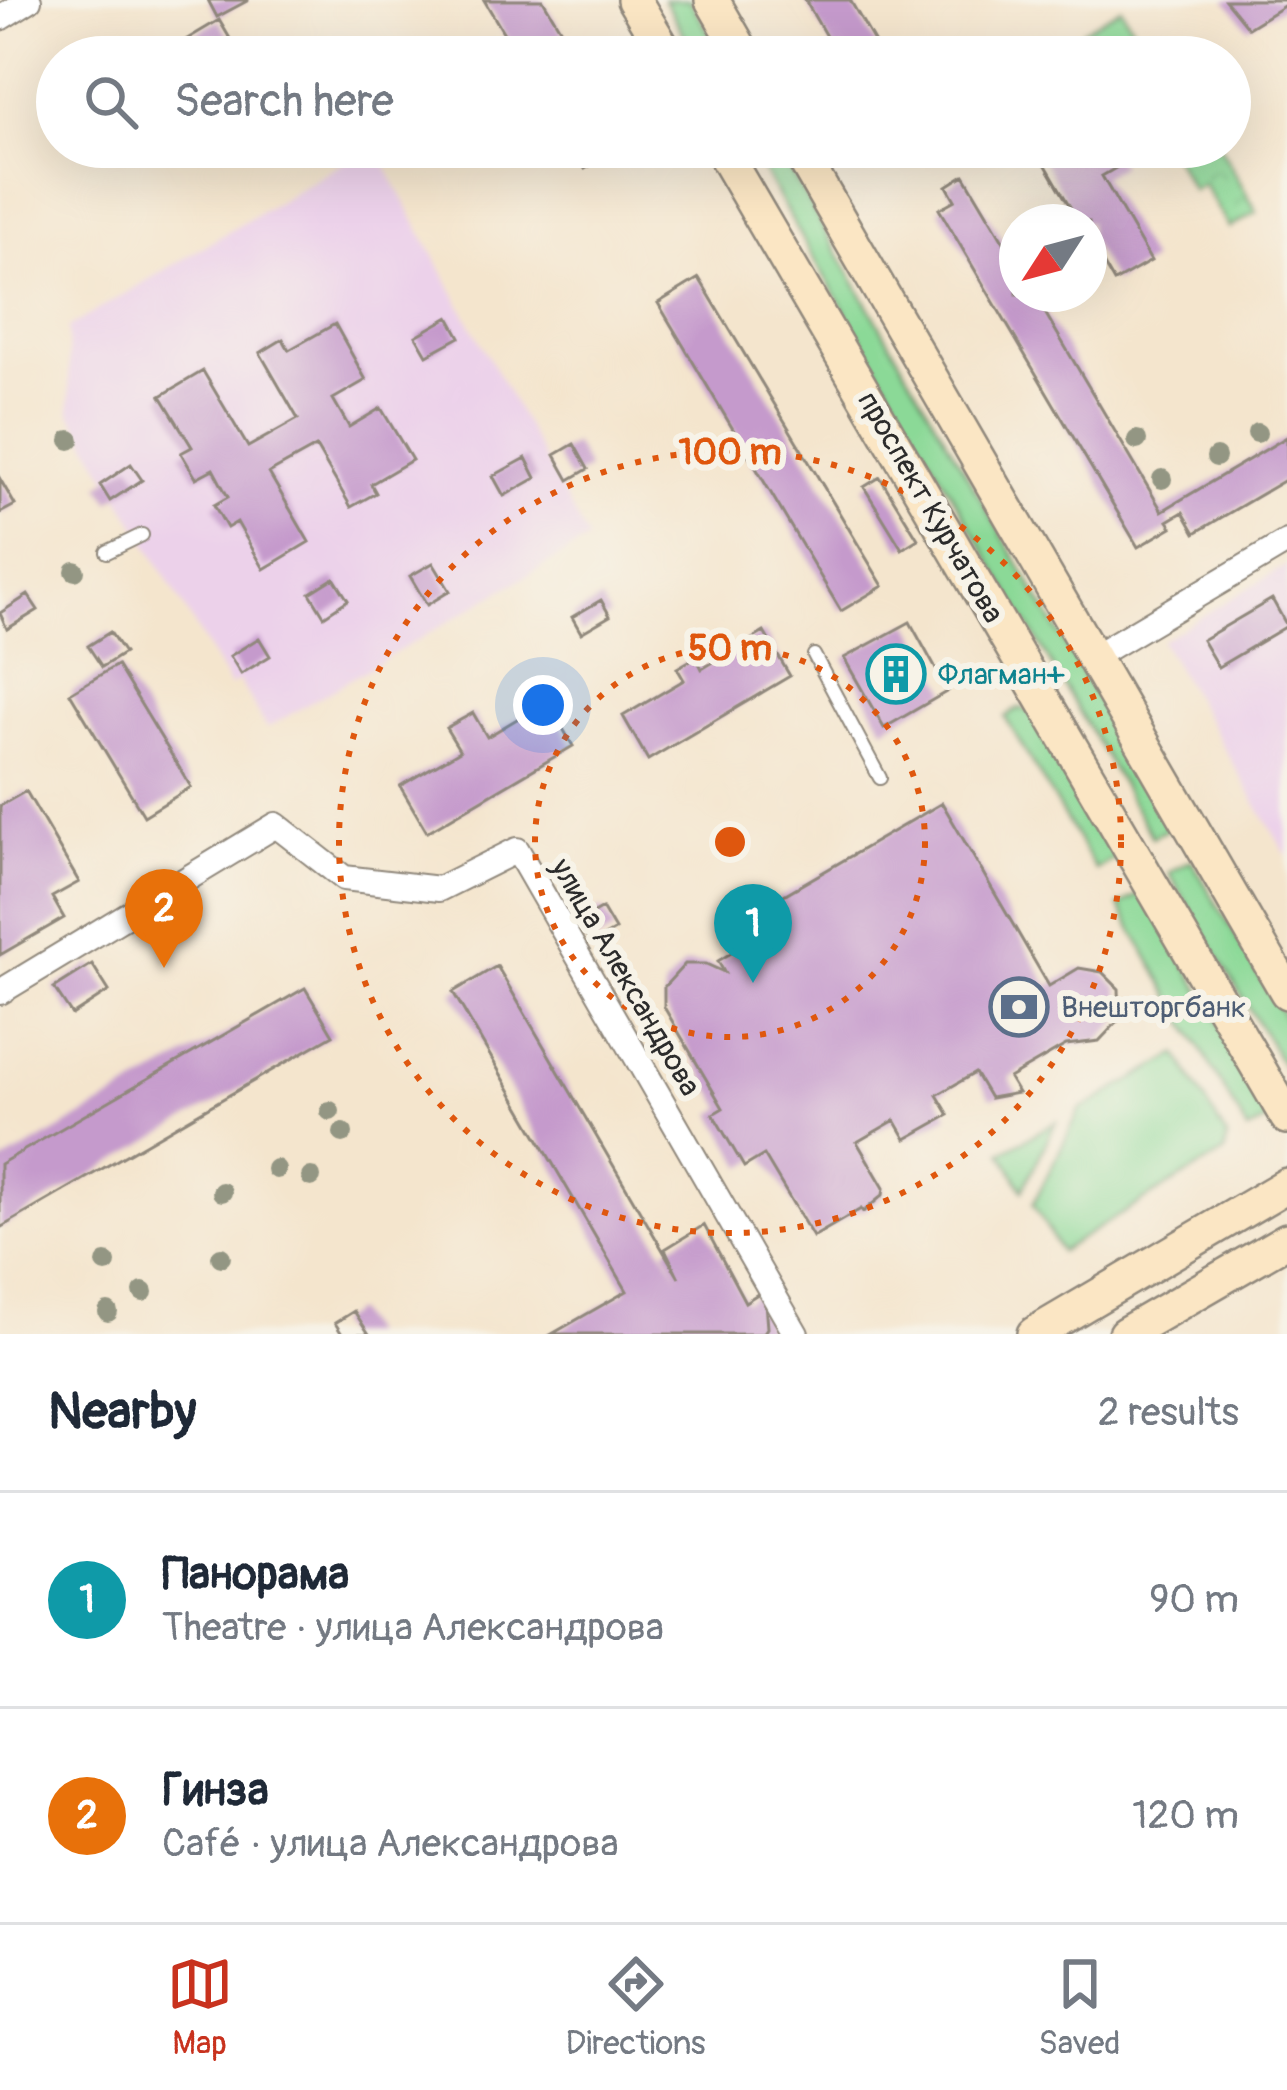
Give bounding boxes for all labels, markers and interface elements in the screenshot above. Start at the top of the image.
search box [36,36,1251,168]
icon: search [78,69,144,135]
text: Search here [174,74,394,130]
north arrow [999,204,1107,312]
street label: проспект Курчатова [849,385,1012,630]
text: 100 m [678,430,782,475]
text: 50 m [688,626,772,671]
building icon: Флагман+ [865,643,927,705]
place label: Флагман+ [938,656,1065,693]
your location [513,675,573,735]
centre of rings [709,821,751,863]
street label: улица Александрова [542,851,709,1102]
pin: 2 [125,869,203,968]
pin: 1 [714,884,792,983]
bank icon: Внешторгбанк [988,976,1050,1038]
place label: Внешторгбанк [1061,989,1246,1026]
text: Nearby [48,1380,196,1444]
text: 2 results [1098,1388,1239,1437]
text: Панорама [162,1547,349,1603]
text: 1 [79,1575,95,1624]
text: 90 m [1149,1575,1239,1624]
text: Theatre · улица Александрова [162,1603,664,1652]
text: Гинза [162,1763,269,1819]
text: 2 [76,1791,98,1840]
text: 120 m [1132,1791,1239,1840]
text: Café · улица Александрова [162,1819,619,1868]
tab: Map [167,1951,233,2064]
tab: Directions [566,1951,706,2064]
tab: Saved [1039,1951,1120,2064]

